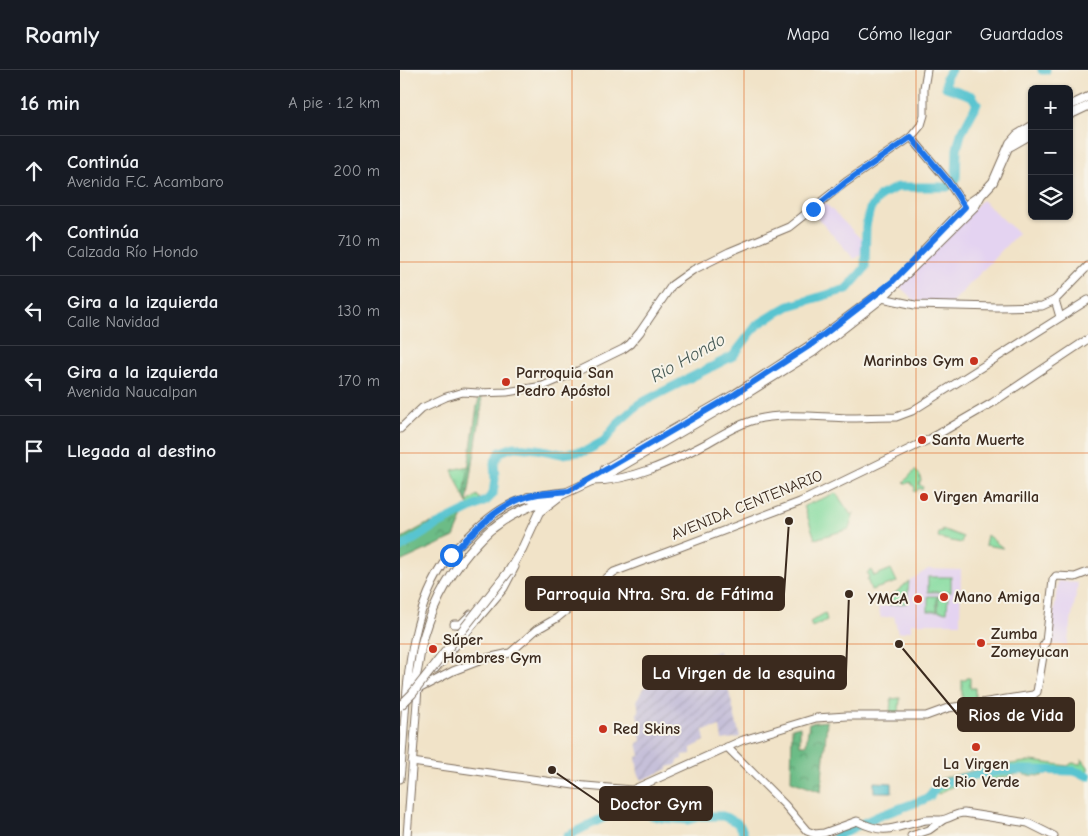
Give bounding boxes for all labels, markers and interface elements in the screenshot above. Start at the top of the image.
text: Roamly [25,21,99,49]
text: Mapa [787,24,830,45]
text: Cómo llegar [858,24,952,45]
text: Guardados [980,24,1063,45]
map controls [1028,85,1073,220]
button: + [1028,85,1073,130]
text: 16 min [20,91,80,115]
text: A pie · 1.2 km [288,94,380,112]
button: − [1028,130,1073,175]
text: Continúa [67,151,139,173]
icon: ahead [20,157,48,185]
text: 200 m [334,162,380,180]
text: Avenida F.C. Acambaro [67,173,224,191]
button: layers [1028,175,1073,220]
route end [802,198,825,221]
text: Continúa [67,221,139,243]
icon: ahead [20,227,48,255]
text: 710 m [338,232,380,250]
text: Calzada Río Hondo [67,243,198,261]
text: Gira a la izquierda [67,291,218,313]
icon: left [20,297,48,325]
text: 130 m [337,302,380,320]
text: Calle Navidad [67,313,160,331]
water label: Rio Hondo [647,329,729,387]
place label: Marinbos Gym [863,352,964,370]
marker: Marinbos Gym [968,355,980,367]
text: Gira a la izquierda [67,361,218,383]
place label: Parroquia San Pedro Apóstol [516,364,614,400]
icon: left [20,367,48,395]
text: 170 m [338,372,380,390]
marker: Parroquia San Pedro Apóstol [500,376,512,388]
text: Avenida Naucalpan [67,383,197,401]
place label: Santa Muerte [932,431,1025,449]
marker: Santa Muerte [916,434,928,446]
icon: arrive [20,437,48,465]
text: Llegada al destino [67,440,216,462]
street label: AVENIDA CENTENARIO [669,466,825,544]
place label: Virgen Amarilla [934,488,1039,506]
marker: Virgen Amarilla [918,491,930,503]
route start [440,544,463,567]
callout: Parroquia Ntra. Sra. de Fátima [526,577,784,610]
text: Parroquia Ntra. Sra. de Fátima [536,584,774,605]
place label: Mano Amiga [954,588,1040,606]
place label: YMCA [868,590,908,608]
marker: Mano Amiga [938,591,950,603]
marker: YMCA [912,593,924,605]
place label: Zumba Zomeyucan [991,625,1069,661]
place label: Súper Hombres Gym [443,631,542,667]
marker: Zumba Zomeyucan [975,637,987,649]
marker: Súper Hombres Gym [427,643,439,655]
callout: La Virgen de la esquina [643,656,846,689]
text: La Virgen de la esquina [652,663,836,684]
callout: Rios de Vida [958,698,1074,731]
text: Rios de Vida [968,705,1064,726]
place label: Red Skins [613,720,680,738]
marker: Red Skins [597,723,609,735]
marker: La Virgen de Rio Verde [970,741,982,753]
place label: La Virgen de Rio Verde [933,755,1020,791]
callout: Doctor Gym [600,787,712,820]
text: Doctor Gym [610,794,702,815]

